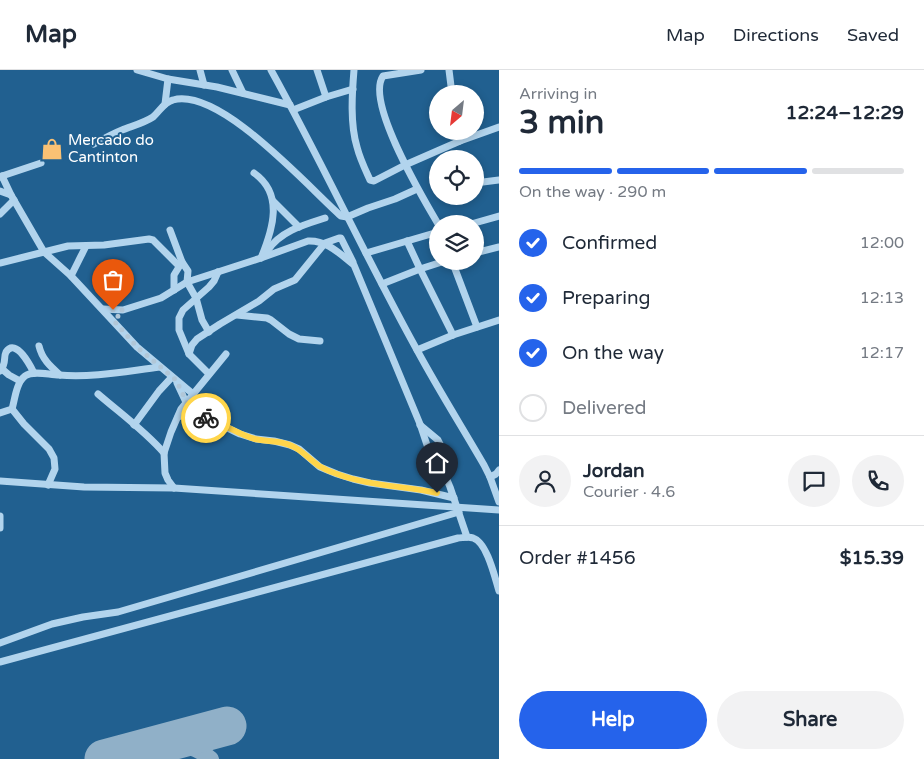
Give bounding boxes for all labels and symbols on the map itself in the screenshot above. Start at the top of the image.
north arrow [429,85,484,140]
place label: Mercado do Cantinton [68,131,154,166]
shop icon: Mercado do Cantinton [39,136,65,162]
pin [92,259,134,310]
courier [181,393,231,443]
pin [416,442,458,493]

